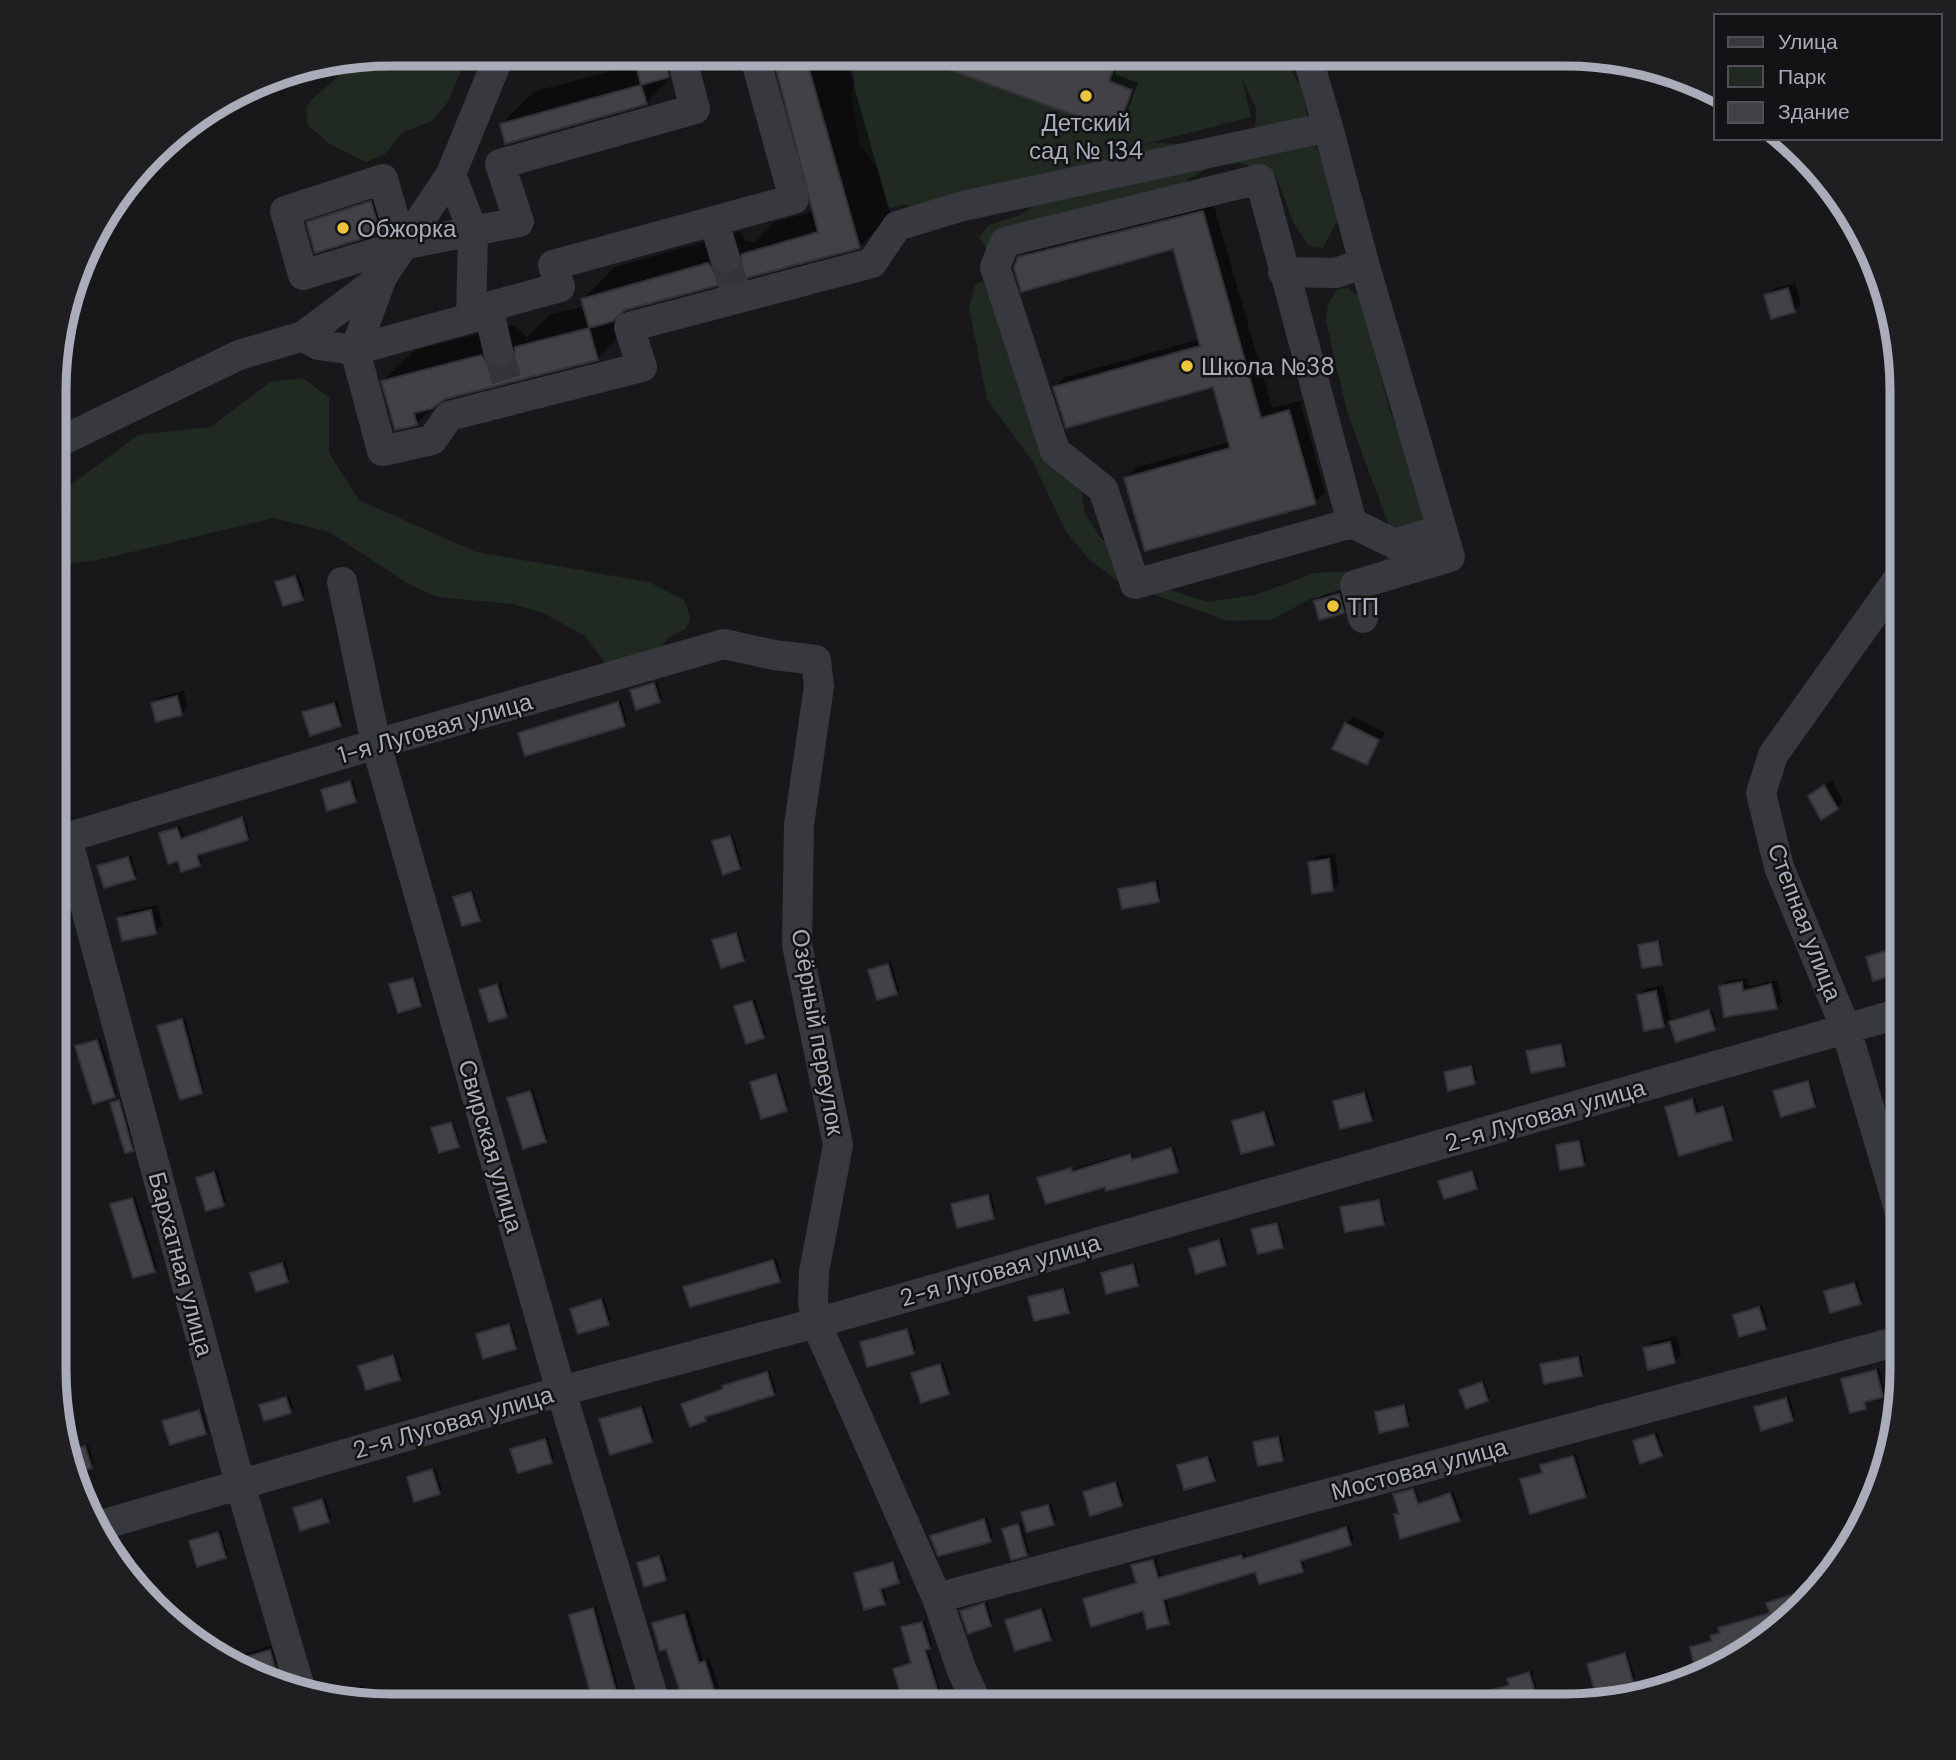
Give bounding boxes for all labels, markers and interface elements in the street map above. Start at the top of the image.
legend [1714,14,1942,140]
text: Улица [1778,28,1838,56]
text: Парк [1778,63,1826,91]
marker: Детский сад № 134 [1078,88,1094,104]
text: Здание [1778,98,1850,126]
place label: Детский сад № 134 [1029,107,1143,166]
place label: Обжорка [357,213,457,244]
marker: Обжорка [335,220,351,236]
place label: Школа №38 [1201,351,1335,382]
marker: Школа №38 [1179,358,1195,374]
place label: ТП [1347,591,1379,622]
marker: ТП [1325,598,1341,614]
street label: 1-я Луговая улица [334,685,536,771]
street label: Степная улица [1761,839,1850,1006]
street label: Озёрный переулок [785,926,851,1138]
street label: Свирская улица [451,1056,531,1237]
street label: 2-я Луговая улица [1441,1071,1649,1158]
street label: Бархатная улица [141,1168,221,1360]
street label: 2-я Луговая улица [896,1226,1104,1313]
street label: 2-я Луговая улица [349,1378,557,1465]
street label: Мостовая улица [1328,1430,1511,1507]

